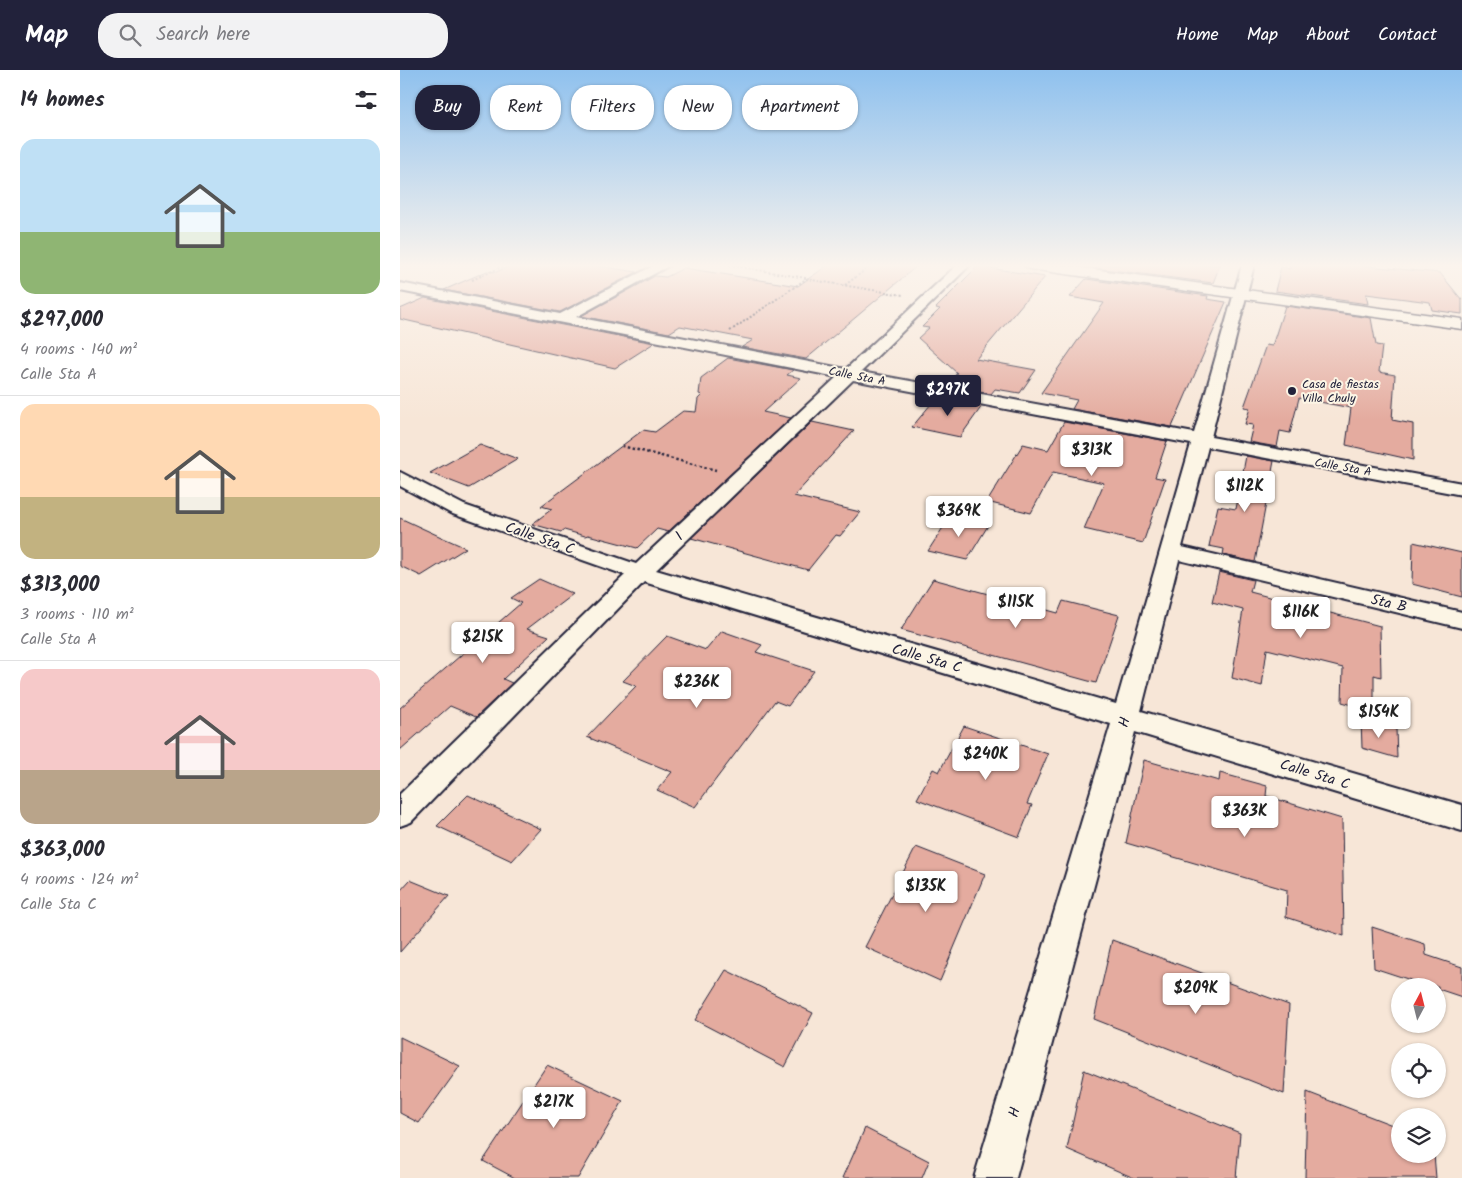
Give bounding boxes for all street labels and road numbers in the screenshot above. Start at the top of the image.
street label: Calle 5ta A [827,362,887,391]
street label: Calle 5ta A [1313,453,1373,482]
street label: Calle 5ta C [502,516,578,562]
street label: I [670,526,690,547]
street label: 5ta B [1368,588,1409,620]
street label: Calle 5ta C [889,637,965,680]
street label: H [1112,714,1138,730]
street label: Calle 5ta C [1277,753,1353,797]
street label: H [1002,1104,1028,1120]

